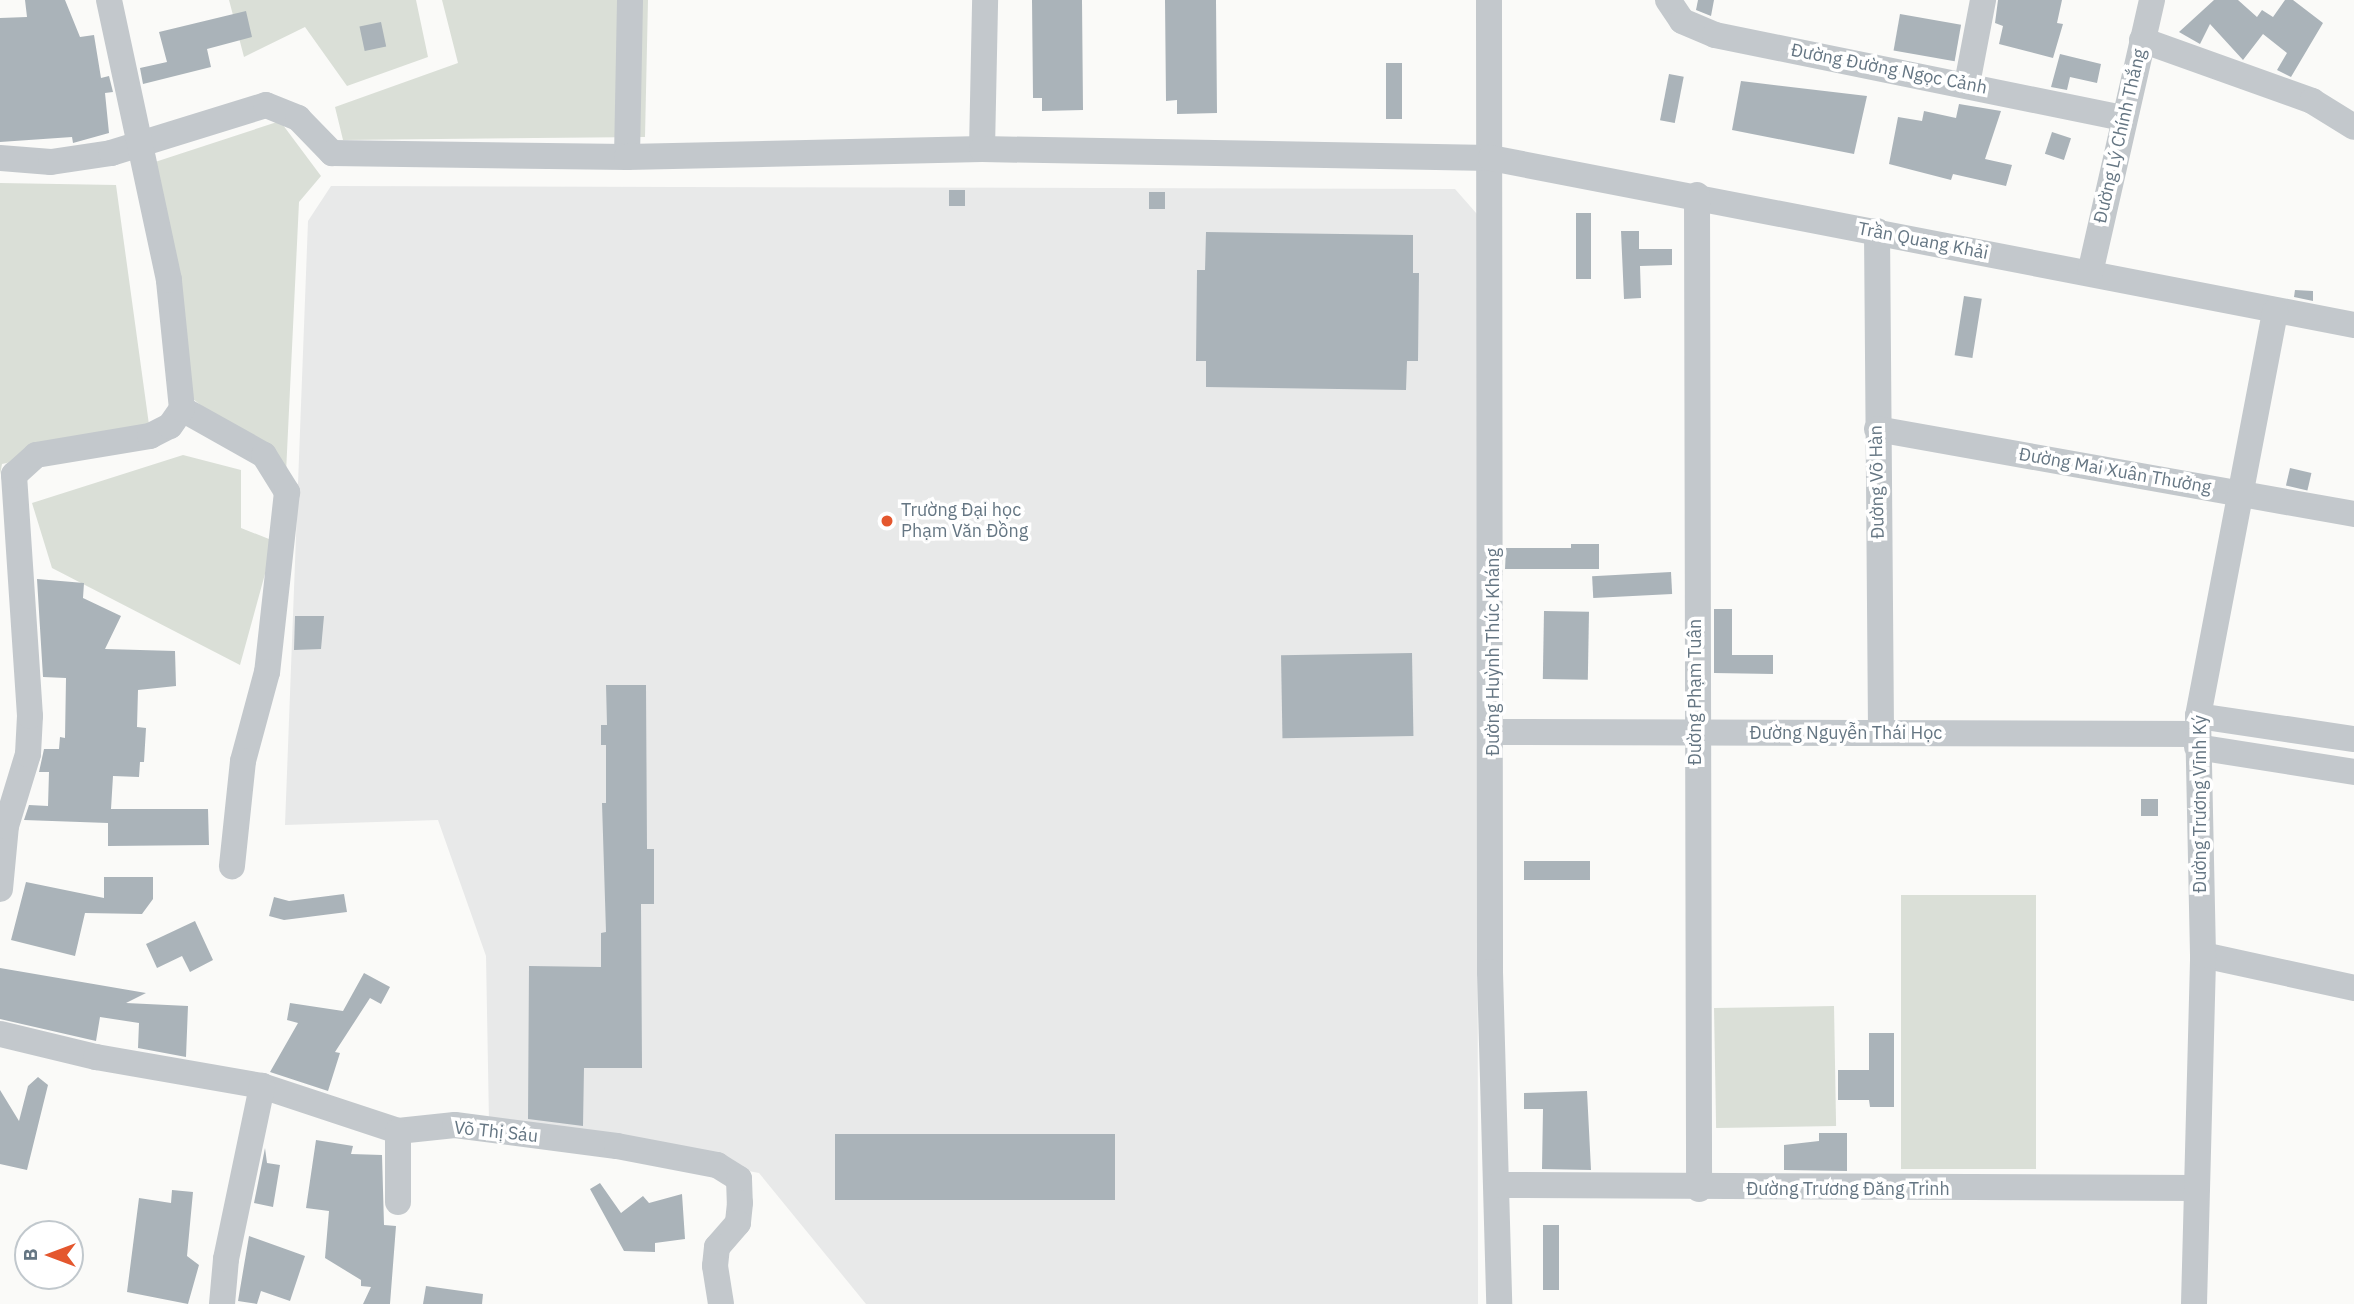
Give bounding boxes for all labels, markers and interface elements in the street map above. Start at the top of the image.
street label: Đường Đường Ngọc Cảnh [1789,39,1989,99]
street label: Đường Lý Chính Thắng [2089,47,2151,225]
street label: Trần Quang Khải [1856,218,1990,264]
street label: Đường Võ Hàn [1865,425,1889,539]
street label: Đường Mai Xuân Thưởng [2017,443,2213,499]
place label: Trường Đại học Phạm Văn Đồng [901,500,1028,542]
marker: Trường Đại học Phạm Văn Đồng [879,513,895,529]
street label: Đường Huỳnh Thúc Kháng [1482,548,1504,756]
street label: Đường Phạm Tuân [1684,619,1706,765]
street label: Đường Trương Vĩnh Ký [2189,715,2211,893]
street label: Đường Nguyễn Thái Học [1750,722,1942,744]
street label: Võ Thị Sáu [453,1117,539,1147]
street label: Đường Trương Đăng Trinh [1746,1178,1950,1200]
north arrow [14,1220,84,1290]
text: B [18,1249,42,1261]

